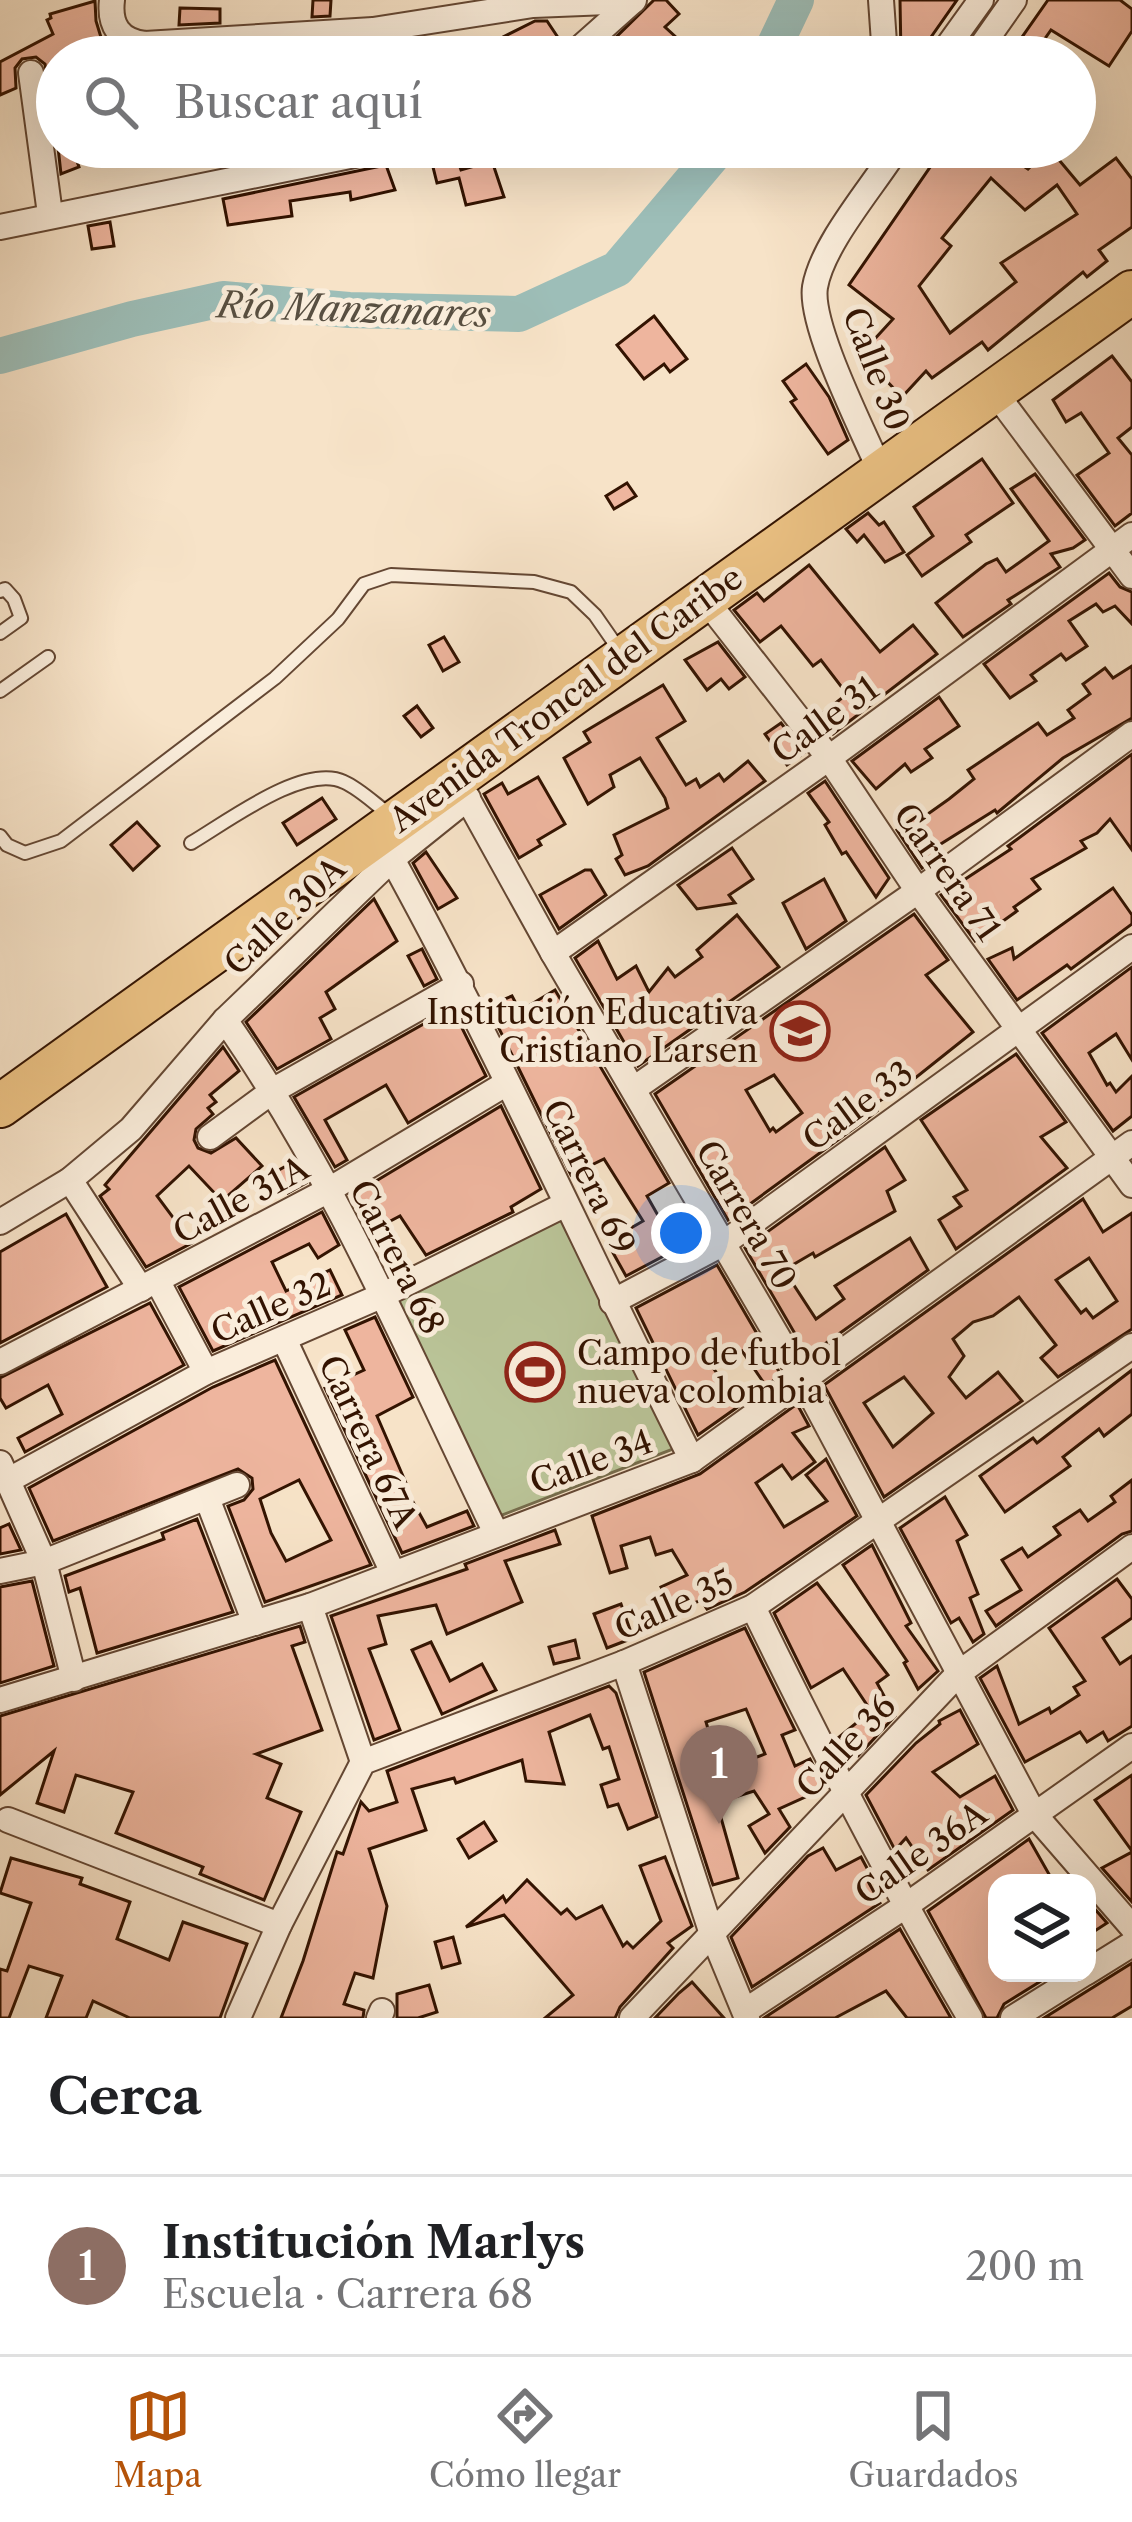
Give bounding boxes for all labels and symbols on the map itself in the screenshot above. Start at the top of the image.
water label: Río Manzanares [214,282,492,336]
street label: Calle 30 [834,302,918,436]
street label: Avenida Troncal del Caribe [381,557,751,841]
street label: Calle 31 [764,668,886,772]
street label: Carrera 71 [885,795,1009,949]
street label: Calle 30A [216,848,355,984]
place label: Institución Educativa Cristiano Larsen [426,992,759,1071]
school or university icon: Institución Educativa Cristiano Larsen [769,1000,831,1062]
street label: Calle 33 [795,1052,921,1160]
street label: Carrera 69 [534,1093,644,1261]
street label: Carrera 70 [687,1133,805,1297]
street label: Calle 31A [166,1147,316,1253]
street label: Carrera 68 [341,1173,453,1341]
your location [651,1203,711,1263]
street label: Calle 32 [205,1263,337,1353]
place label: Campo de futbol nueva colombia [577,1333,841,1412]
sports icon: Campo de futbol nueva colombia [504,1341,566,1403]
street label: Carrera 67A [310,1349,426,1536]
street label: Calle 34 [524,1421,658,1503]
street label: Calle 35 [608,1561,740,1649]
street label: Calle 36 [788,1685,904,1807]
pin: 1 [680,1725,758,1824]
street label: Calle 36A [847,1792,995,1913]

